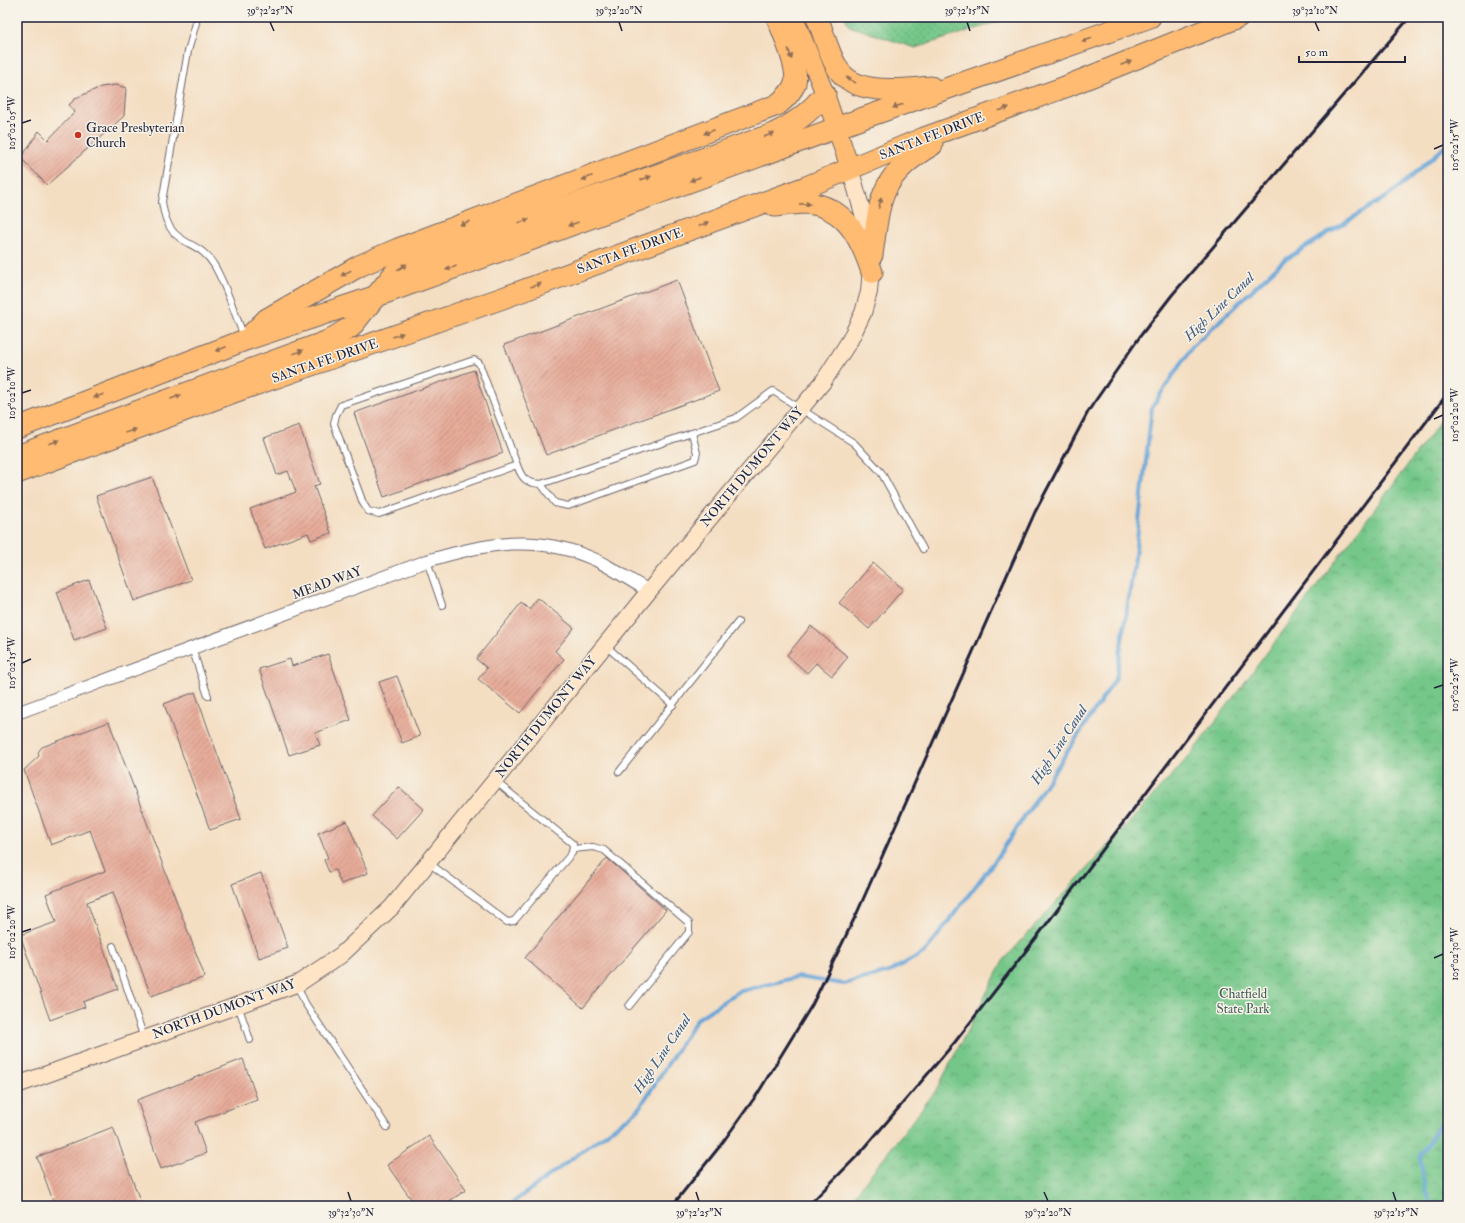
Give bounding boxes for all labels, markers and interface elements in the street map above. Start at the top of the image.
text: 39°32'25"N [247,5,293,17]
text: 39°32'20"N [595,5,643,17]
text: 39°32'15"N [944,5,990,17]
text: 39°32'10"N [1292,5,1338,17]
one-way arrow [1080,38,1092,44]
scale bar [1299,38,1405,64]
text: 50 m [1305,45,1329,60]
one-way arrow [787,48,793,60]
one-way arrow [1120,59,1132,65]
one-way arrow [845,76,857,83]
text: 105°02'05"W [6,95,18,150]
one-way arrow [891,103,903,109]
one-way arrow [999,105,1011,111]
street label: SANTA FE DRIVE [877,109,987,163]
text: 105°02'15"W [1449,118,1461,171]
place label: Grace Presbyterian Church [86,120,185,151]
one-way arrow [702,129,714,135]
marker: Grace Presbyterian Church [73,130,83,140]
one-way arrow [763,132,775,138]
one-way arrow [581,175,593,181]
one-way arrow [640,175,652,181]
one-way arrow [688,177,700,183]
one-way arrow [877,197,883,209]
one-way arrow [799,201,812,207]
one-way arrow [518,218,530,224]
one-way arrow [698,220,710,226]
one-way arrow [459,221,471,227]
one-way arrow [566,221,578,227]
street label: SANTA FE DRIVE [575,224,685,278]
one-way arrow [397,263,407,271]
one-way arrow [444,266,456,272]
water label: High Line Canal [1180,268,1259,345]
one-way arrow [340,270,351,277]
one-way arrow [531,282,543,288]
one-way arrow [393,332,405,338]
street label: SANTA FE DRIVE [270,335,380,387]
one-way arrow [214,347,226,353]
one-way arrow [292,349,304,355]
text: 105°02'10"W [6,366,18,419]
text: 105°02'20"W [1449,387,1461,442]
one-way arrow [93,394,105,400]
one-way arrow [170,394,182,400]
street label: NORTH DUMONT WAY [697,403,808,530]
one-way arrow [125,427,137,433]
one-way arrow [48,439,60,445]
street label: MEAD WAY [290,563,365,603]
text: 105°02'15"W [6,636,18,689]
street label: NORTH DUMONT WAY [492,652,601,781]
text: 105°02'25"W [1449,658,1461,712]
water label: High Line Canal [1027,701,1092,789]
text: 105°02'20"W [6,904,18,959]
text: 105°02'30"W [1449,927,1461,980]
street label: NORTH DUMONT WAY [150,975,299,1042]
park label: Chatfield State Park [1217,986,1270,1017]
water label: High Line Canal [629,1010,695,1097]
text: 39°32'30"N [328,1207,374,1219]
text: 39°32'25"N [676,1207,722,1219]
text: 39°32'20"N [1024,1207,1072,1219]
text: 39°32'15"N [1373,1207,1419,1219]

